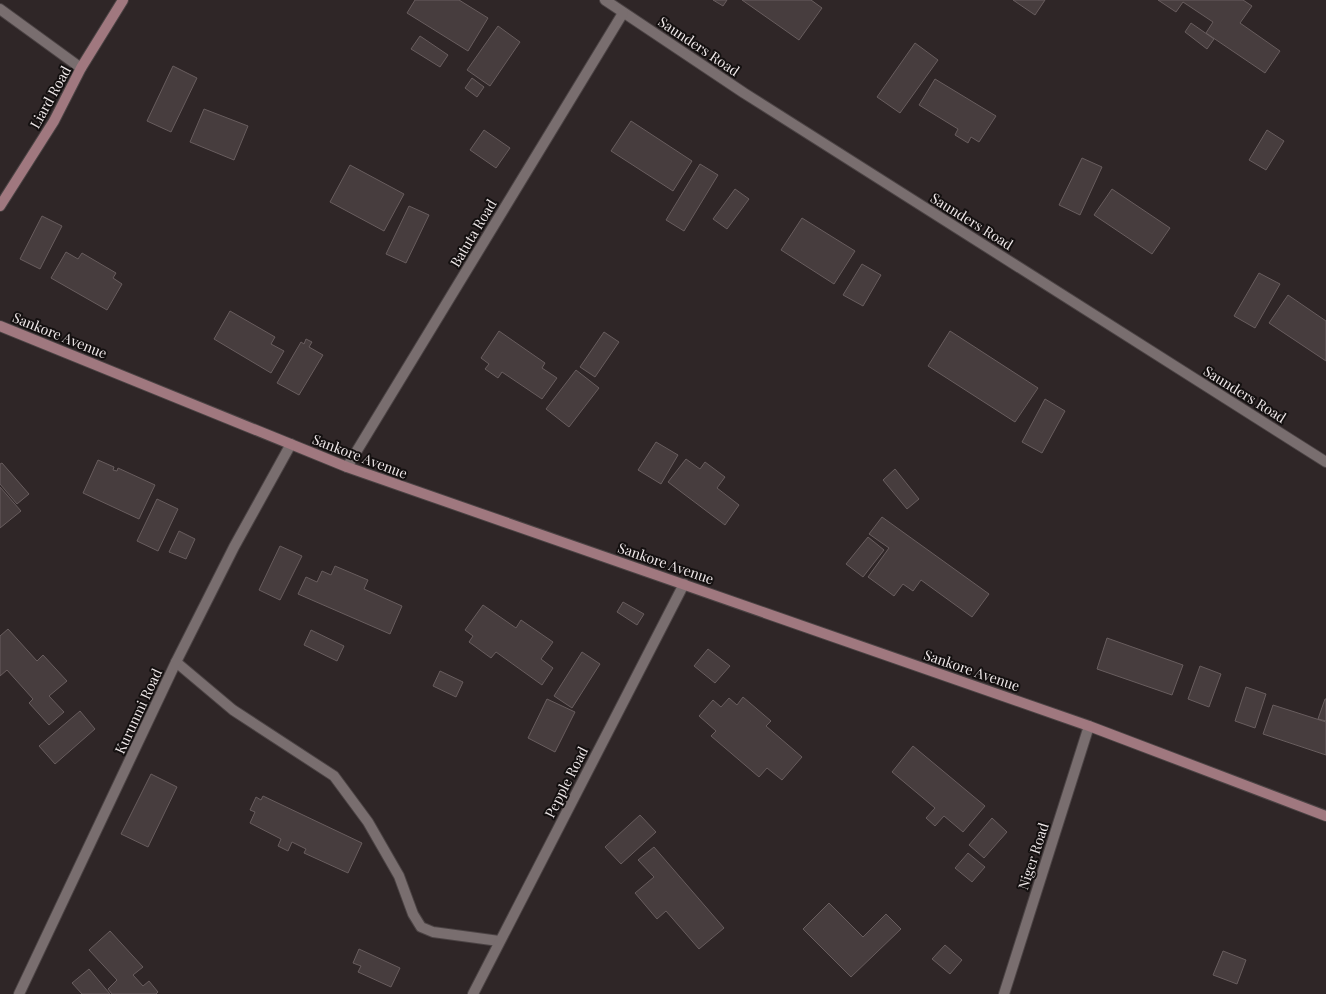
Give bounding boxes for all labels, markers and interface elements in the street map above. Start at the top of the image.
street label: Saunders Road [655,12,743,80]
street label: Liard Road [25,62,75,132]
street label: Saunders Road [927,188,1017,254]
street label: Batuta Road [445,196,501,270]
street label: Sankore Avenue [10,307,110,363]
street label: Saunders Road [1200,361,1290,427]
street label: Sankore Avenue [310,429,410,483]
street label: Sankore Avenue [616,538,716,588]
street label: Sankore Avenue [922,645,1022,695]
street label: Kurunmi Road [110,665,166,757]
street label: Pepple Road [540,743,592,821]
street label: Niger Road [1013,820,1053,892]

